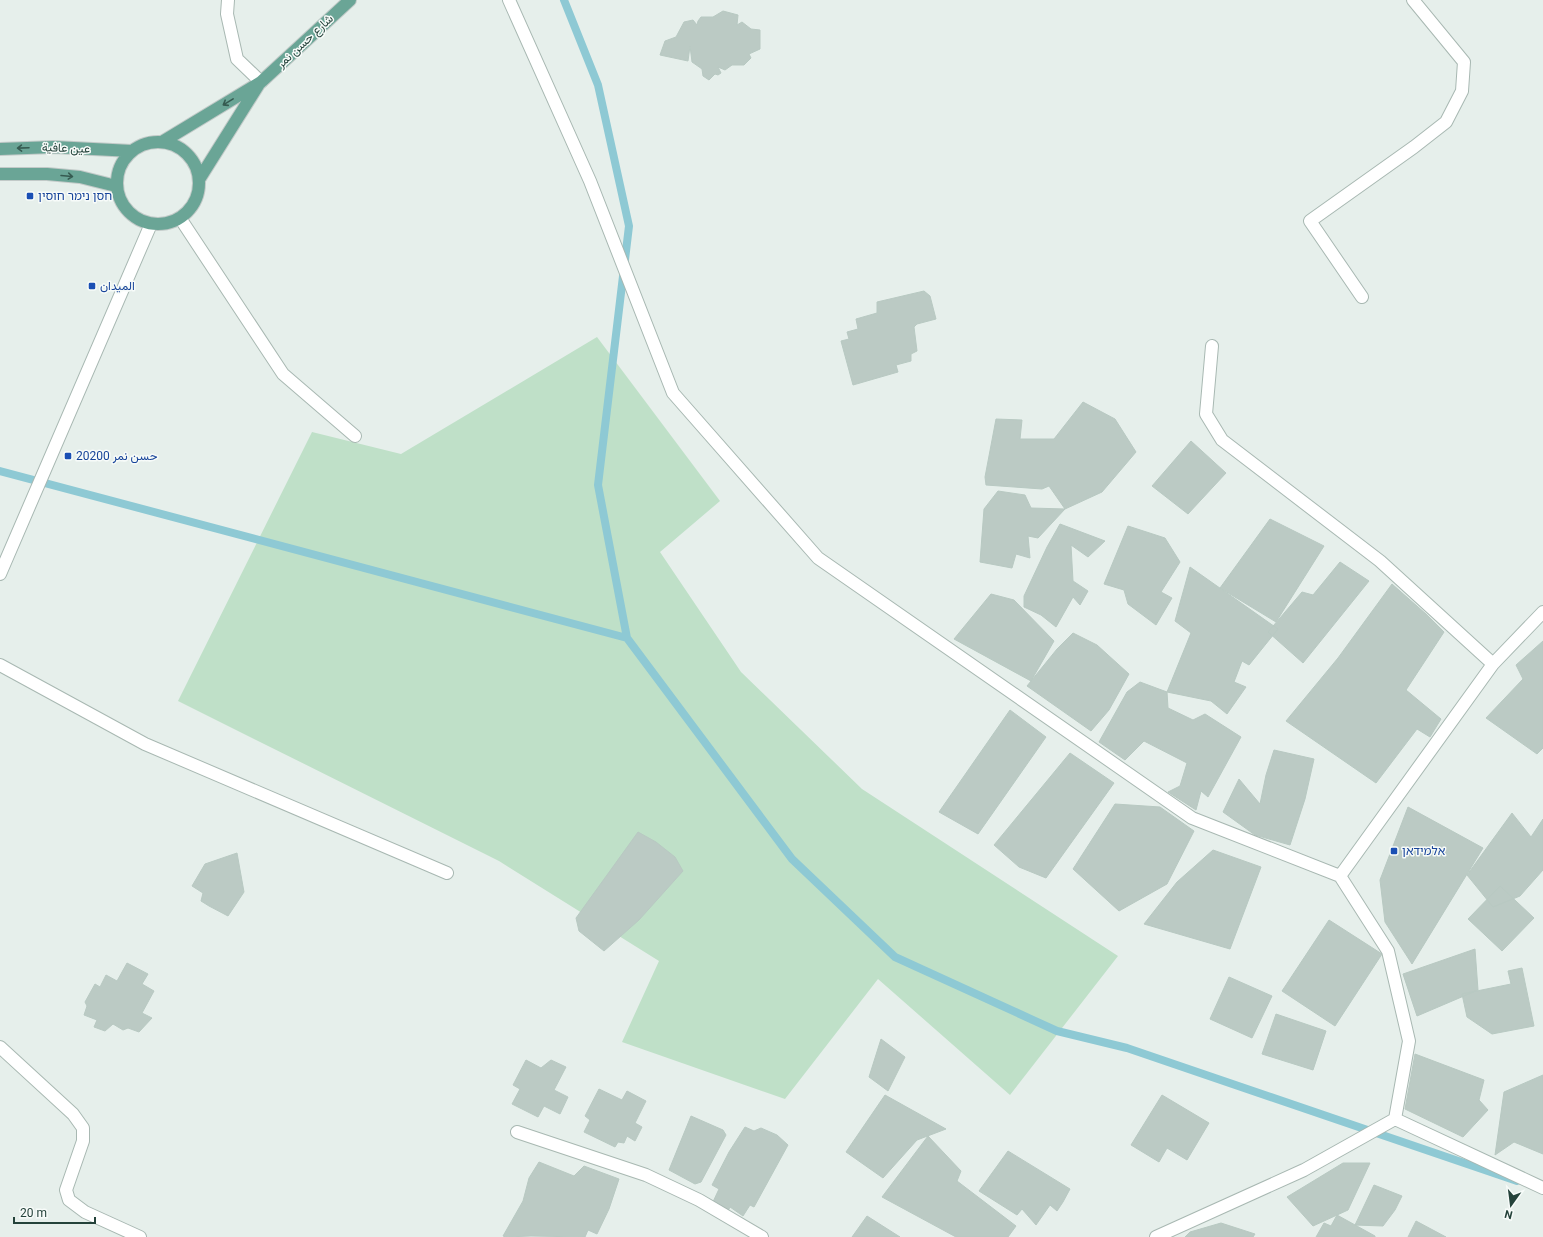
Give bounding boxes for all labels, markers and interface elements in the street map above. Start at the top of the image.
street label: شارع حسن نمر [273,11,337,73]
one-way arrow [223,98,234,106]
street label: عين عافية [42,140,90,157]
one-way arrow [17,144,30,152]
one-way arrow [60,172,73,180]
place label: חסן נימר חוסין [38,189,112,203]
marker: חסן נימר חוסין [25,191,35,201]
place label: الميدان [100,279,135,293]
marker: الميدان [87,281,97,291]
place label: حسن نمر 20200 [76,449,157,464]
marker: حسن نمر 20200 [63,451,73,461]
place label: אלמידאן [1402,844,1446,858]
marker: אלמידאן [1389,846,1399,856]
north arrow [1491,1185,1531,1225]
scale bar [14,1199,95,1225]
text: 20 m [20,1206,47,1220]
text: N [1503,1207,1514,1221]

